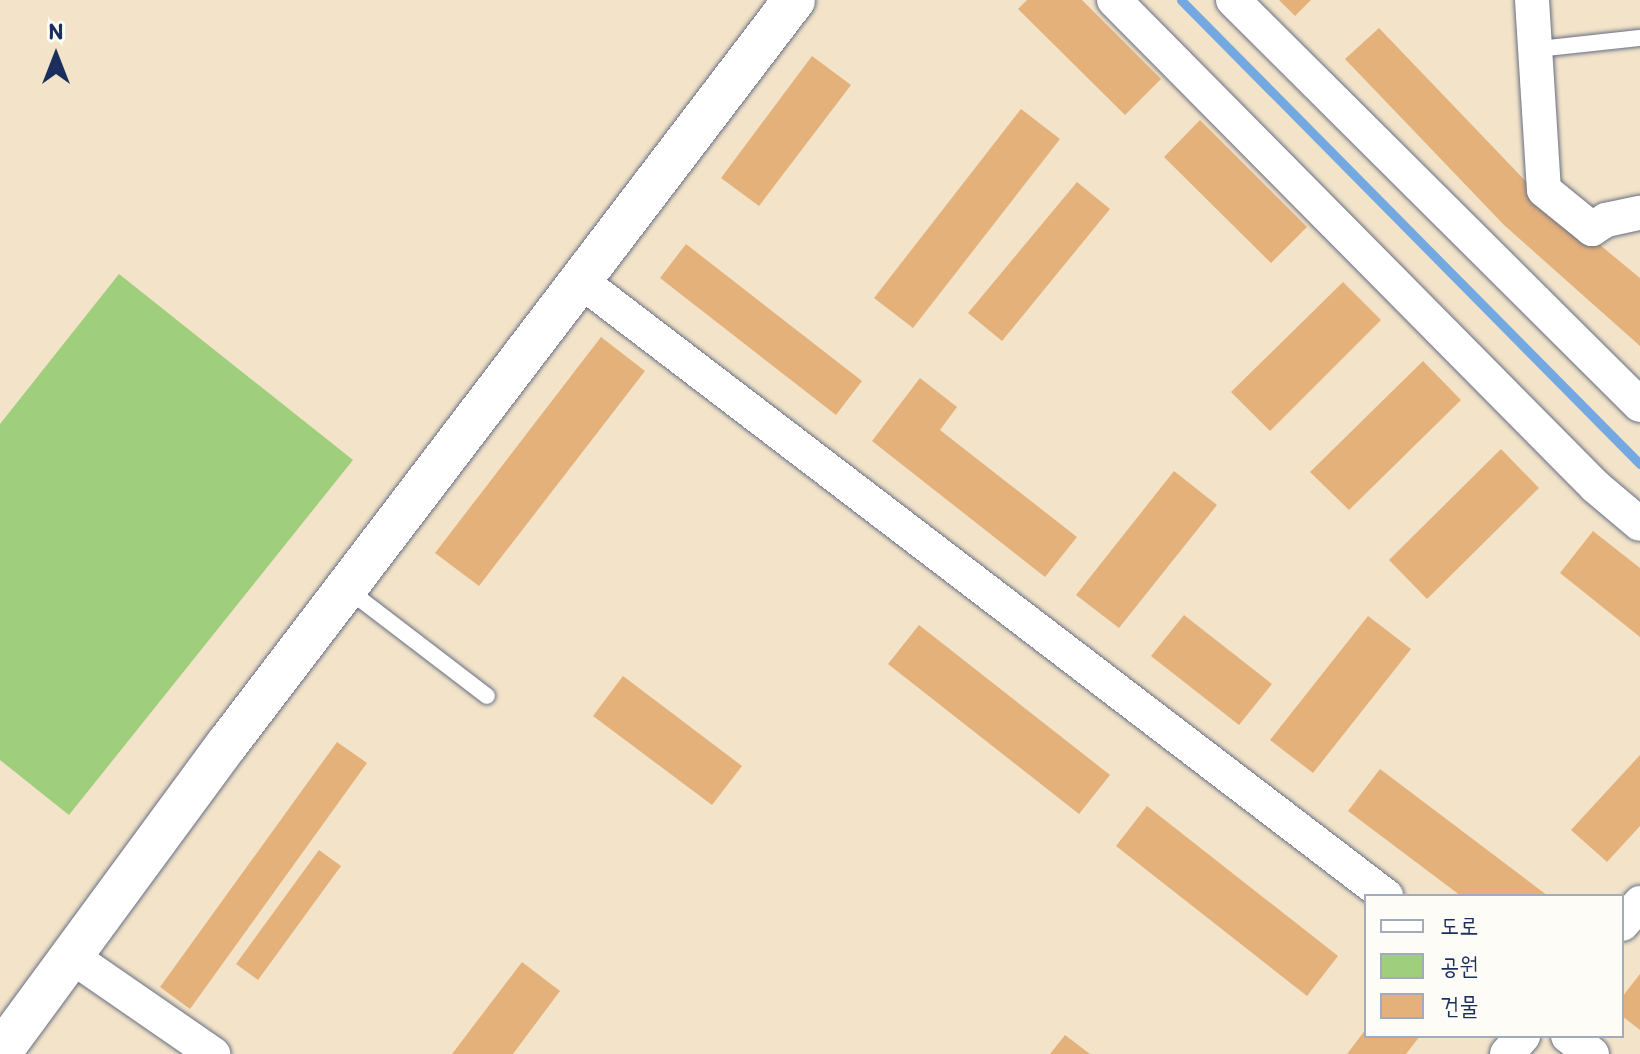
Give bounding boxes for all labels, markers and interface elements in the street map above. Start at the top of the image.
north arrow [16,16,96,96]
text: N [49,18,63,45]
legend [1364,894,1624,1038]
text: 도로 [1440,911,1479,940]
text: 공원 [1440,951,1479,980]
text: 건물 [1440,991,1479,1020]

